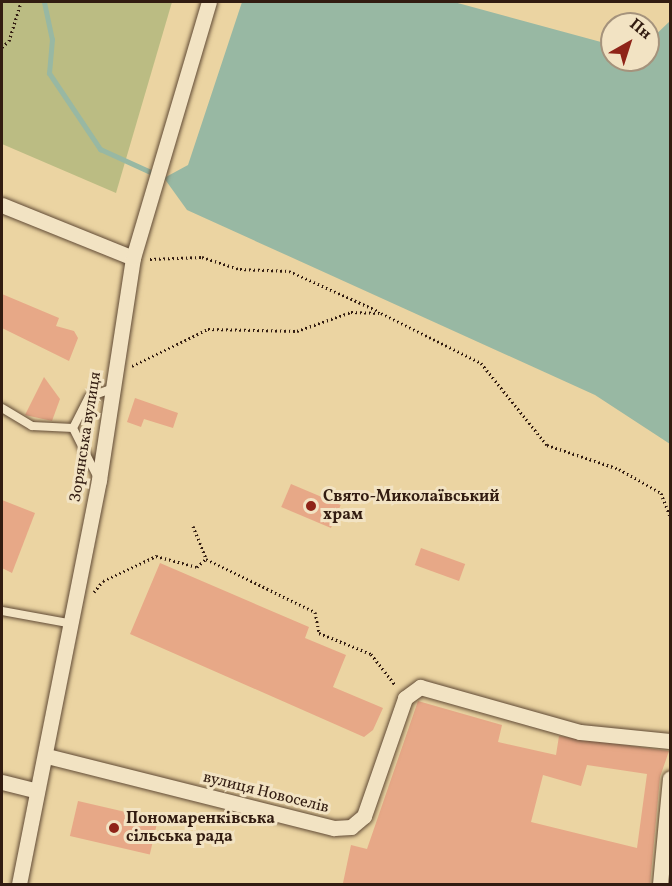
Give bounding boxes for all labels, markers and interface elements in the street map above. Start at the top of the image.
north arrow [600,12,660,72]
text: Пн [624,14,656,45]
street label: Зорянська вулиця [66,370,106,504]
place label: Свято-Миколаївський храм [323,487,500,525]
marker: Свято-Миколаївський храм [304,499,318,513]
street label: вулиця Новоселів [201,768,331,818]
place label: Пономаренківська сільська рада [126,809,275,847]
marker: Пономаренківська сільська рада [107,821,121,835]

